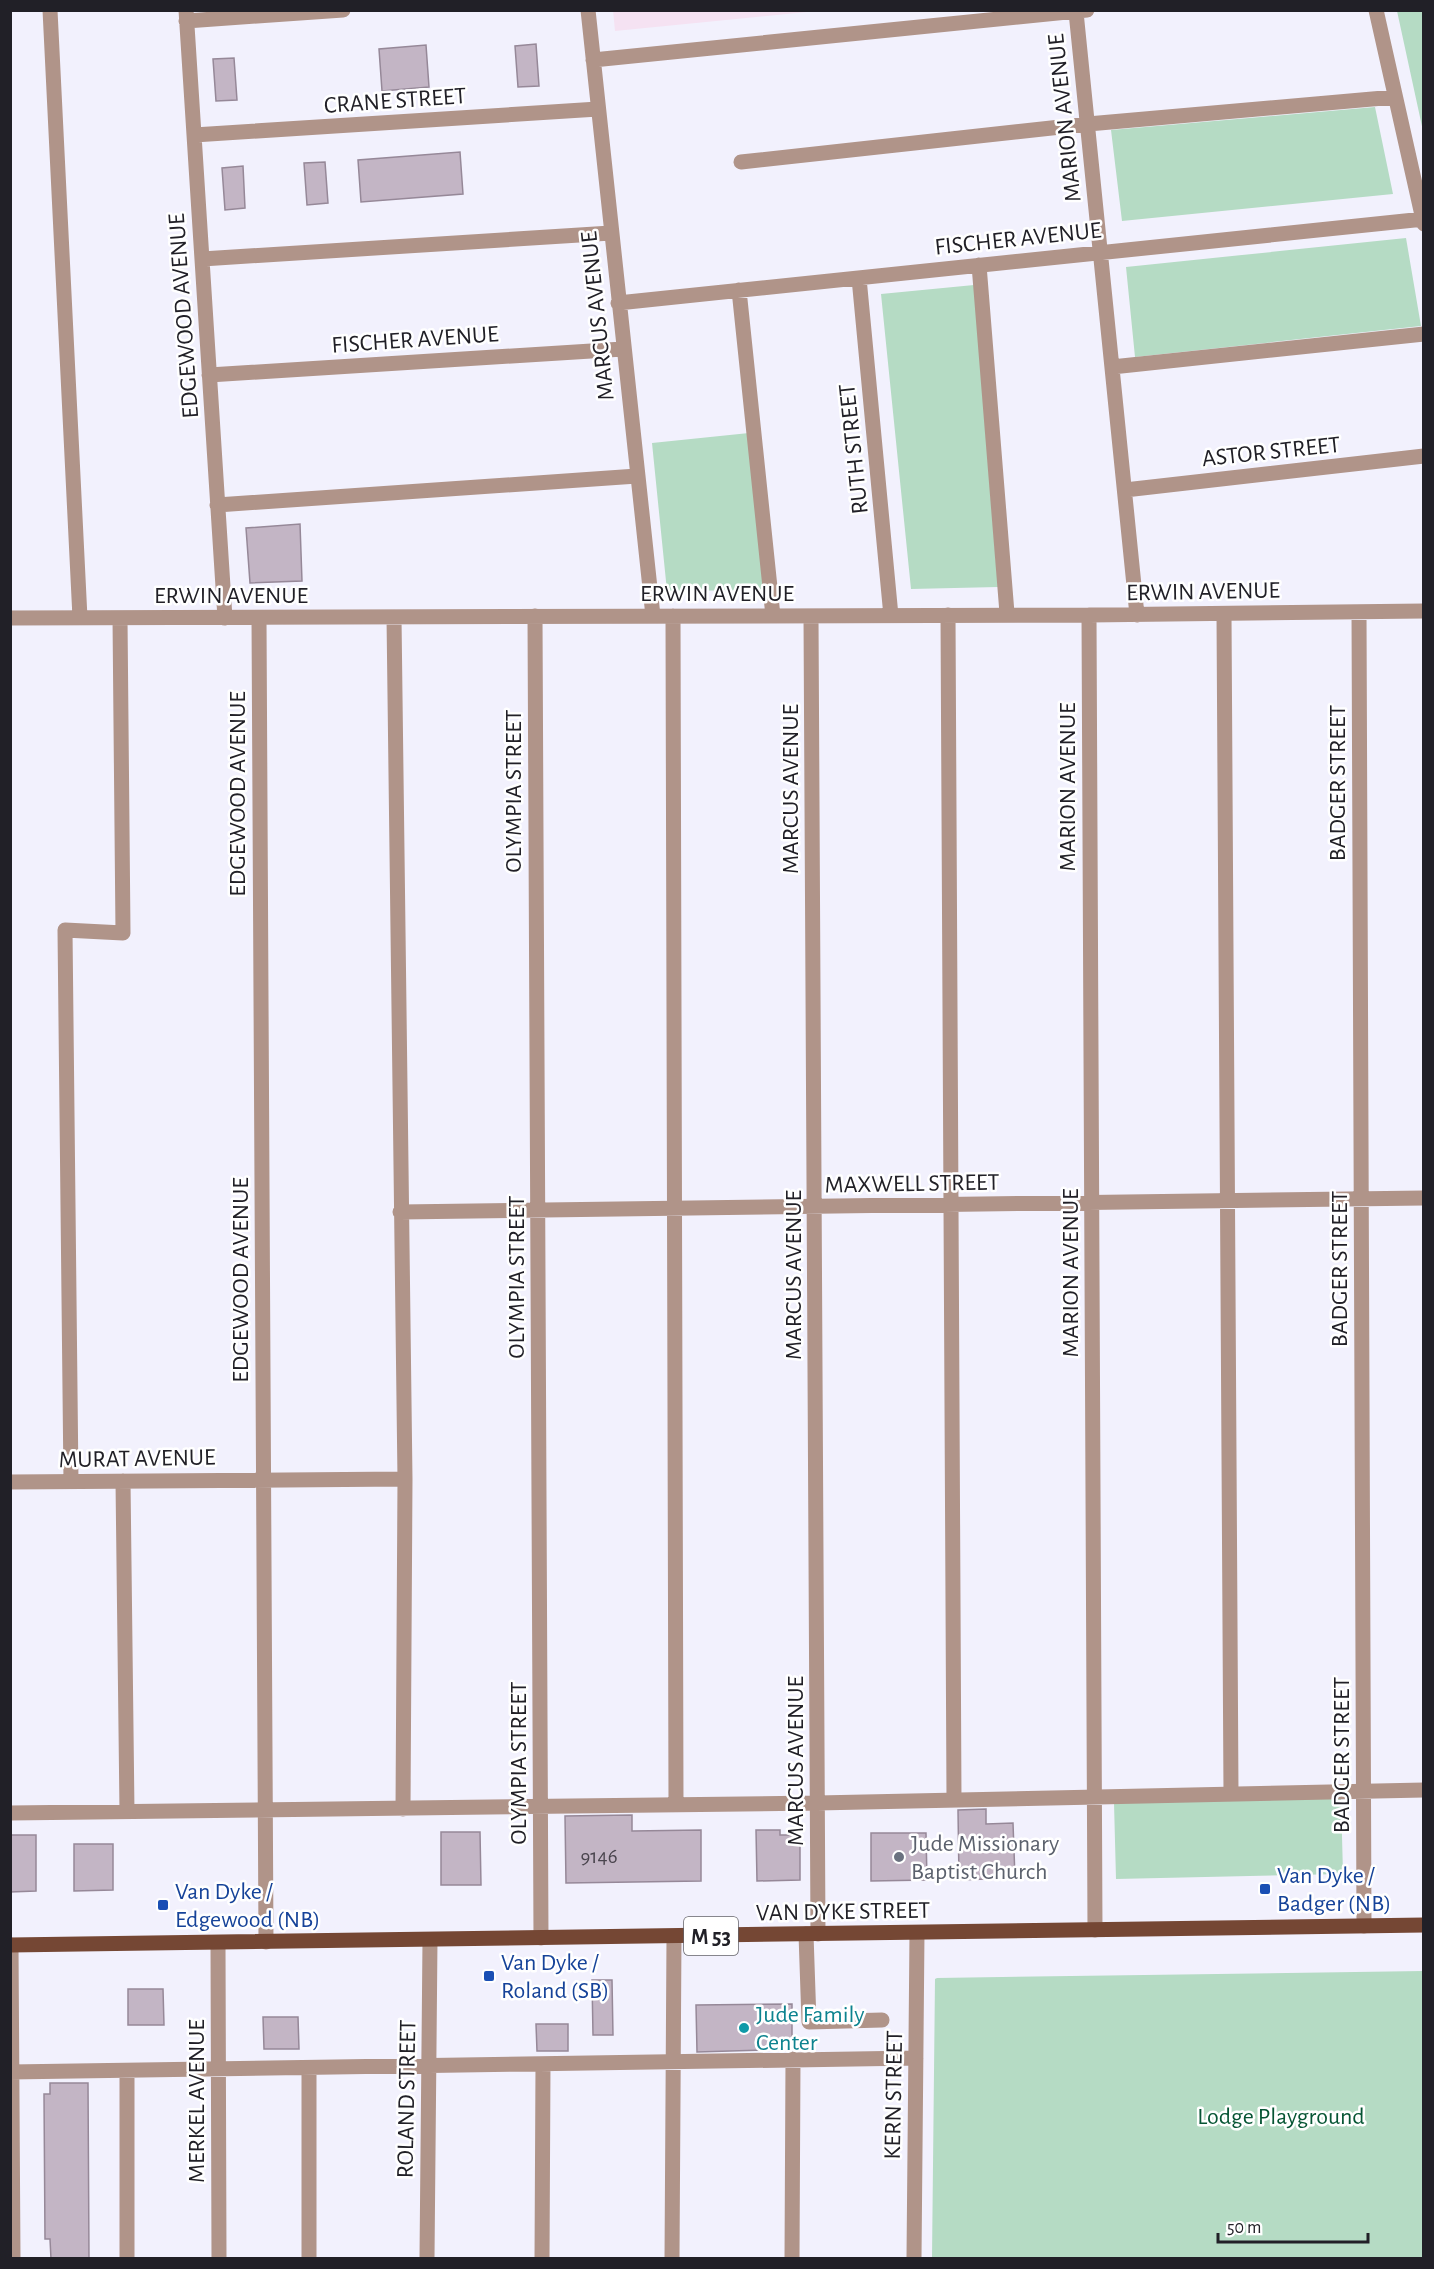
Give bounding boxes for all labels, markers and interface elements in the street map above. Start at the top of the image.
street label: MARION AVENUE [1044,32,1086,203]
street label: CRANE STREET [323,84,467,118]
street label: EDGEWOOD AVENUE [165,212,203,419]
street label: FISCHER AVENUE [934,218,1103,260]
street label: MARCUS AVENUE [577,230,619,402]
street label: FISCHER AVENUE [331,322,500,358]
street label: RUTH STREET [835,382,873,515]
street label: ASTOR STREET [1201,433,1342,471]
street label: ERWIN AVENUE [1126,579,1281,605]
street label: ERWIN AVENUE [640,582,794,606]
street label: ERWIN AVENUE [154,584,308,608]
street label: EDGEWOOD AVENUE [226,691,250,897]
street label: MARION AVENUE [1056,702,1080,872]
street label: MARCUS AVENUE [779,704,803,874]
street label: BADGER STREET [1326,705,1350,861]
street label: OLYMPIA STREET [502,709,526,873]
street label: MAXWELL STREET [825,1170,1000,1198]
street label: EDGEWOOD AVENUE [229,1177,253,1383]
street label: MARION AVENUE [1059,1188,1083,1358]
street label: MARCUS AVENUE [782,1190,806,1360]
street label: BADGER STREET [1328,1191,1352,1347]
street label: OLYMPIA STREET [505,1195,529,1359]
street label: MURAT AVENUE [58,1446,216,1472]
street label: MARCUS AVENUE [784,1676,808,1846]
street label: BADGER STREET [1330,1677,1354,1833]
street label: OLYMPIA STREET [507,1681,531,1845]
place label: Jude Missionary Baptist Church [911,1832,1059,1884]
house number: 9146 [580,1846,618,1867]
marker: Jude Missionary Baptist Church [892,1850,906,1864]
place label: Van Dyke / Badger (NB) [1277,1864,1391,1916]
place label: Van Dyke / Edgewood (NB) [175,1880,320,1932]
marker: Van Dyke / Badger (NB) [1258,1882,1272,1896]
marker: Van Dyke / Edgewood (NB) [156,1898,170,1912]
street label: VAN DYKE STREET [756,1898,931,1926]
road number: M 53 [684,1917,738,1955]
place label: Van Dyke / Roland (SB) [501,1951,609,2003]
marker: Van Dyke / Roland (SB) [482,1969,496,1983]
place label: Jude Family Center [756,2003,865,2055]
street label: MERKEL AVENUE [185,2019,209,2183]
street label: ROLAND STREET [394,2019,420,2179]
marker: Jude Family Center [737,2021,751,2035]
street label: KERN STREET [881,2030,907,2160]
park label: Lodge Playground [1197,2105,1365,2129]
scale bar [1218,2206,1368,2244]
text: 50 m [1227,2219,1261,2237]

